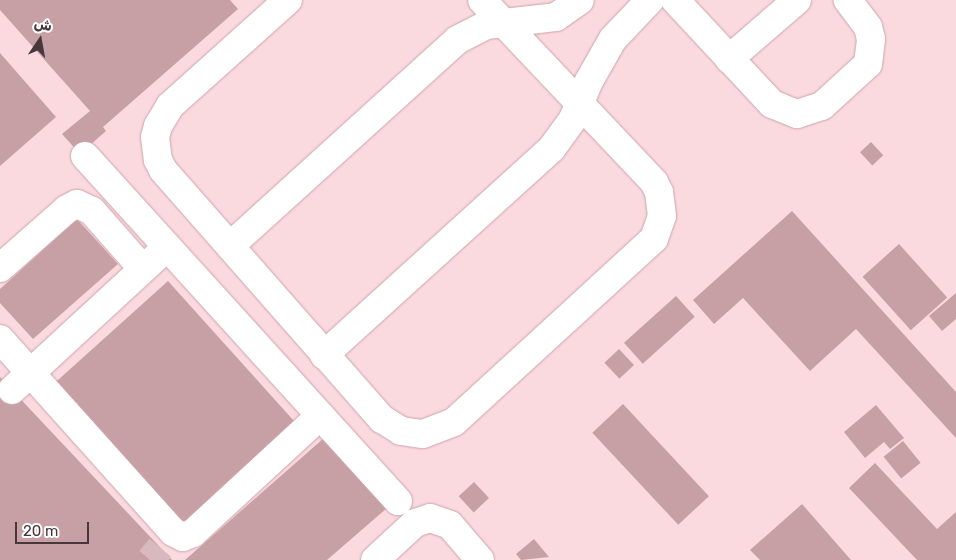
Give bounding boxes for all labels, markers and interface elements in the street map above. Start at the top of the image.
north arrow [15,15,65,65]
text: ش [33,15,54,35]
scale bar [18,512,91,544]
text: 20 m [23,522,58,540]

